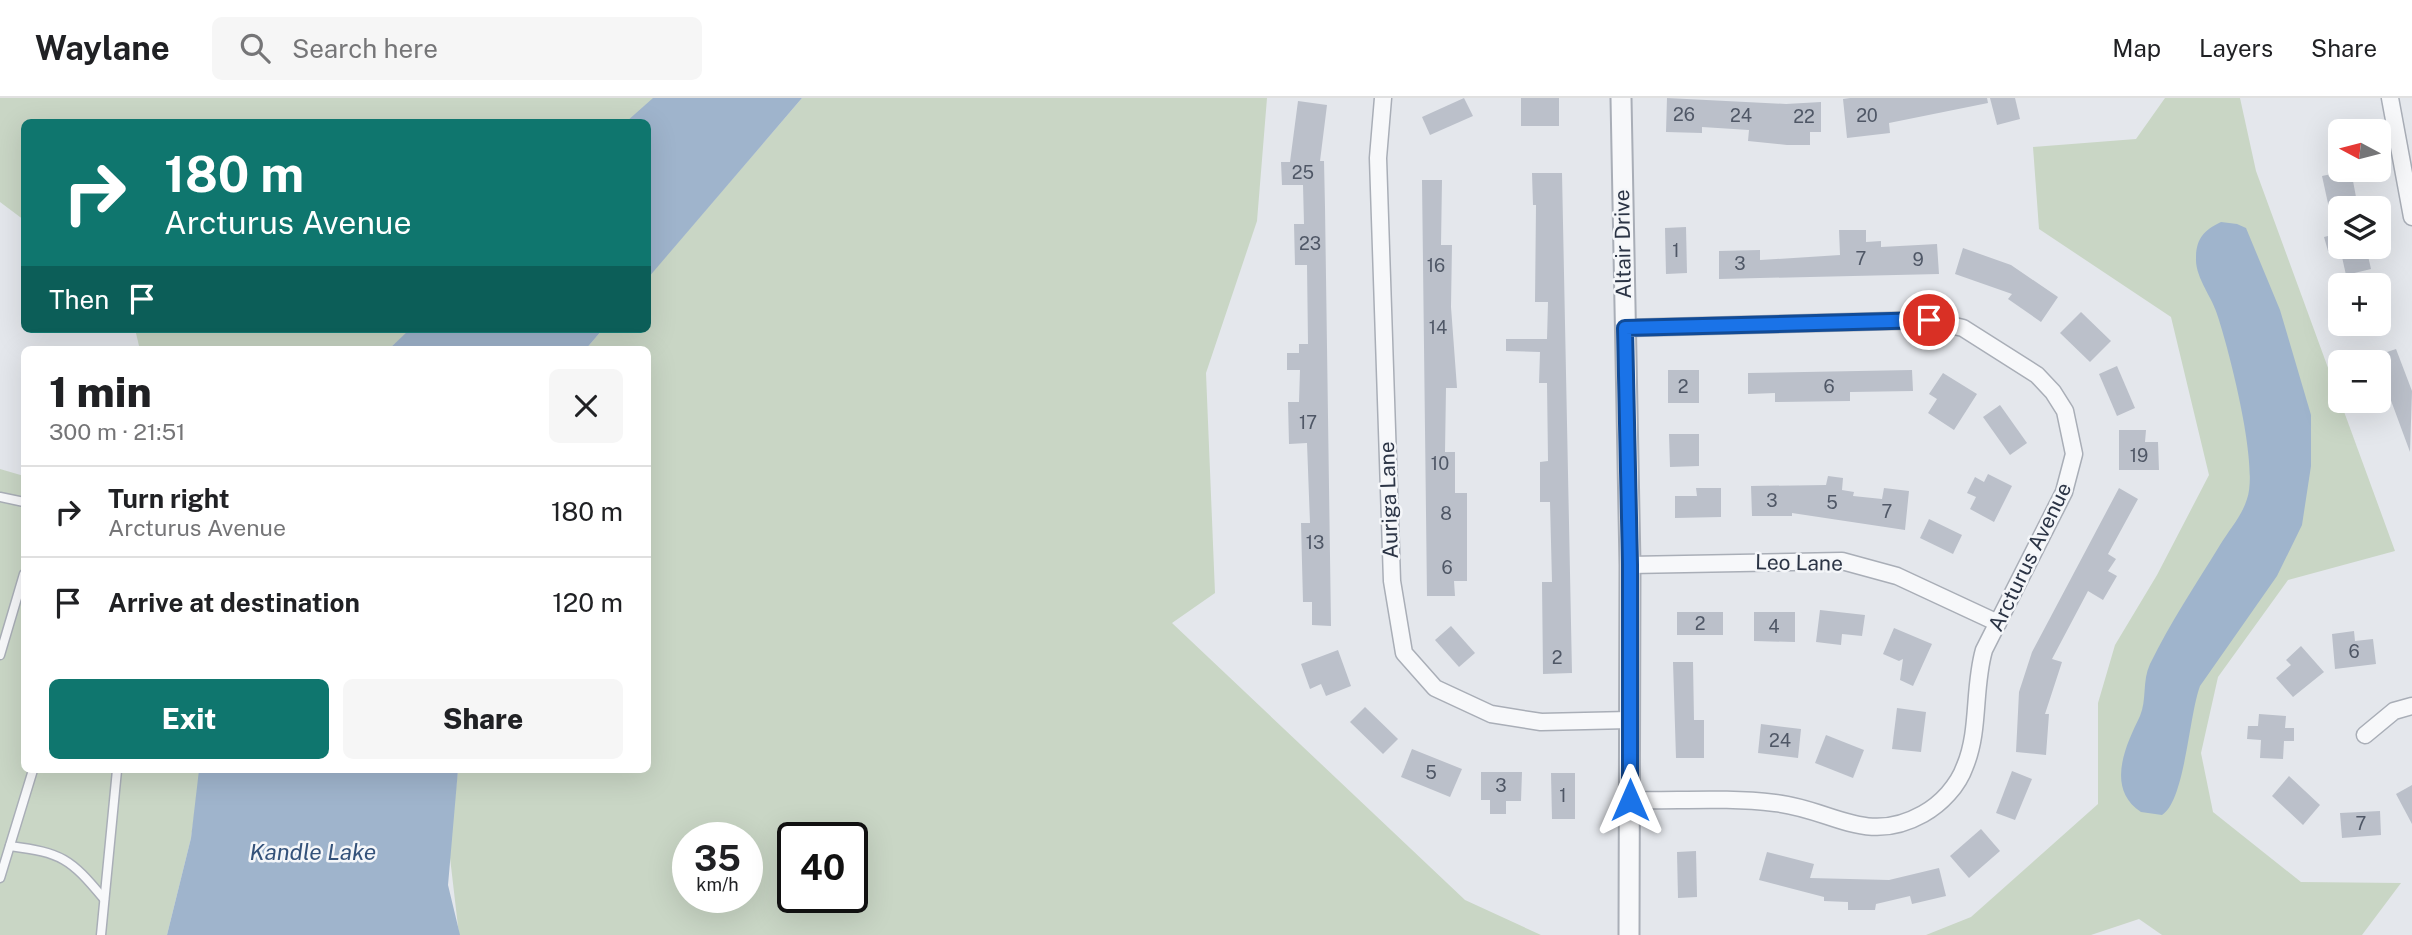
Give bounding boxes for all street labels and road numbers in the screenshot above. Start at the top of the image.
street label: Altair Drive [1609,189,1636,299]
street label: Auriga Lane [1374,441,1403,559]
street label: Arcturus Avenue [1983,478,2076,635]
street label: Leo Lane [1755,549,1843,576]

